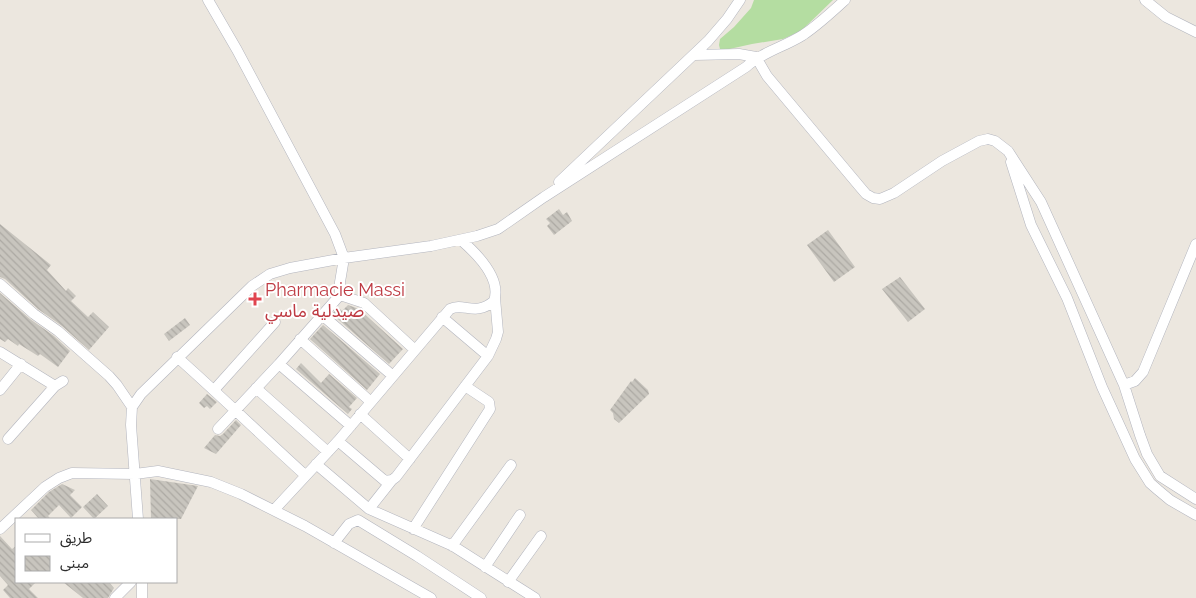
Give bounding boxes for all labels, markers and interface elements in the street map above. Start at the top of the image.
place label: Pharmacie Massi صيدلية ماسي [265,279,405,324]
marker: Pharmacie Massi صيدلية ماسي [249,293,261,305]
legend [15,518,178,583]
text: طريق [60,529,92,548]
text: مبنى [60,554,89,572]

